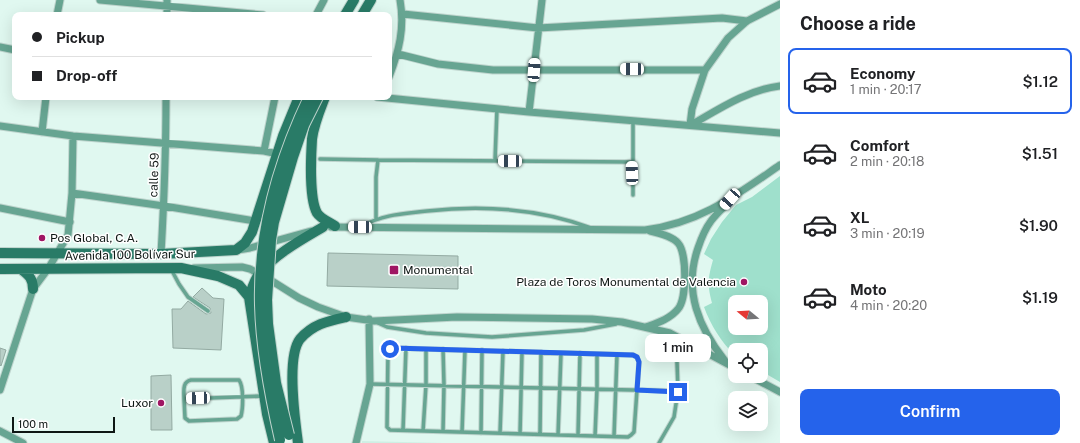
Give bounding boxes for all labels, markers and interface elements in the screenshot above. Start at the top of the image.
text: Choose a ride [800,13,916,34]
text: Pickup [56,29,105,46]
car [527,58,541,82]
car [620,63,644,75]
icon: car [802,63,838,99]
text: Economy [850,65,915,82]
text: Drop-off [56,67,117,84]
text: $1.12 [1022,73,1058,90]
text: 1 min · 20:17 [850,82,921,97]
icon: car [802,135,838,171]
text: Comfort [850,137,910,154]
text: $1.51 [1022,145,1058,162]
street label: calle 59 [146,152,162,198]
text: 2 min · 20:18 [850,154,925,169]
car [498,155,522,167]
car [626,161,638,185]
car [718,186,742,212]
icon: car [802,207,838,243]
text: XL [850,209,869,226]
text: $1.90 [1019,217,1058,234]
car [348,221,372,233]
text: 3 min · 20:19 [850,226,925,241]
place label: Pos Global, C.A. [50,231,138,245]
marker: Pos Global, C.A. [37,233,47,243]
street label: Avenida 100 Bolívar Sur [64,247,196,263]
place label: Monumental [403,263,473,277]
marker: Monumental [388,264,400,276]
place label: Plaza de Toros Monumental de Valencia [516,275,736,289]
marker: Plaza de Toros Monumental de Valencia [739,277,749,287]
icon: car [802,279,838,315]
text: Moto [850,281,887,298]
text: $1.19 [1022,289,1058,306]
north arrow [728,295,768,335]
map controls [728,295,768,431]
text: 4 min · 20:20 [850,298,927,313]
callout: 1 min [645,334,711,362]
route start [381,340,399,358]
text: 1 min [663,340,693,355]
button: locate [728,343,768,383]
route end [669,383,687,401]
button: Confirm [800,389,1060,435]
button: layers [728,391,768,431]
car [186,392,210,404]
place label: Luxor [121,396,153,410]
marker: Luxor [156,398,166,408]
scale bar [12,415,115,434]
text: 100 m [18,418,48,430]

